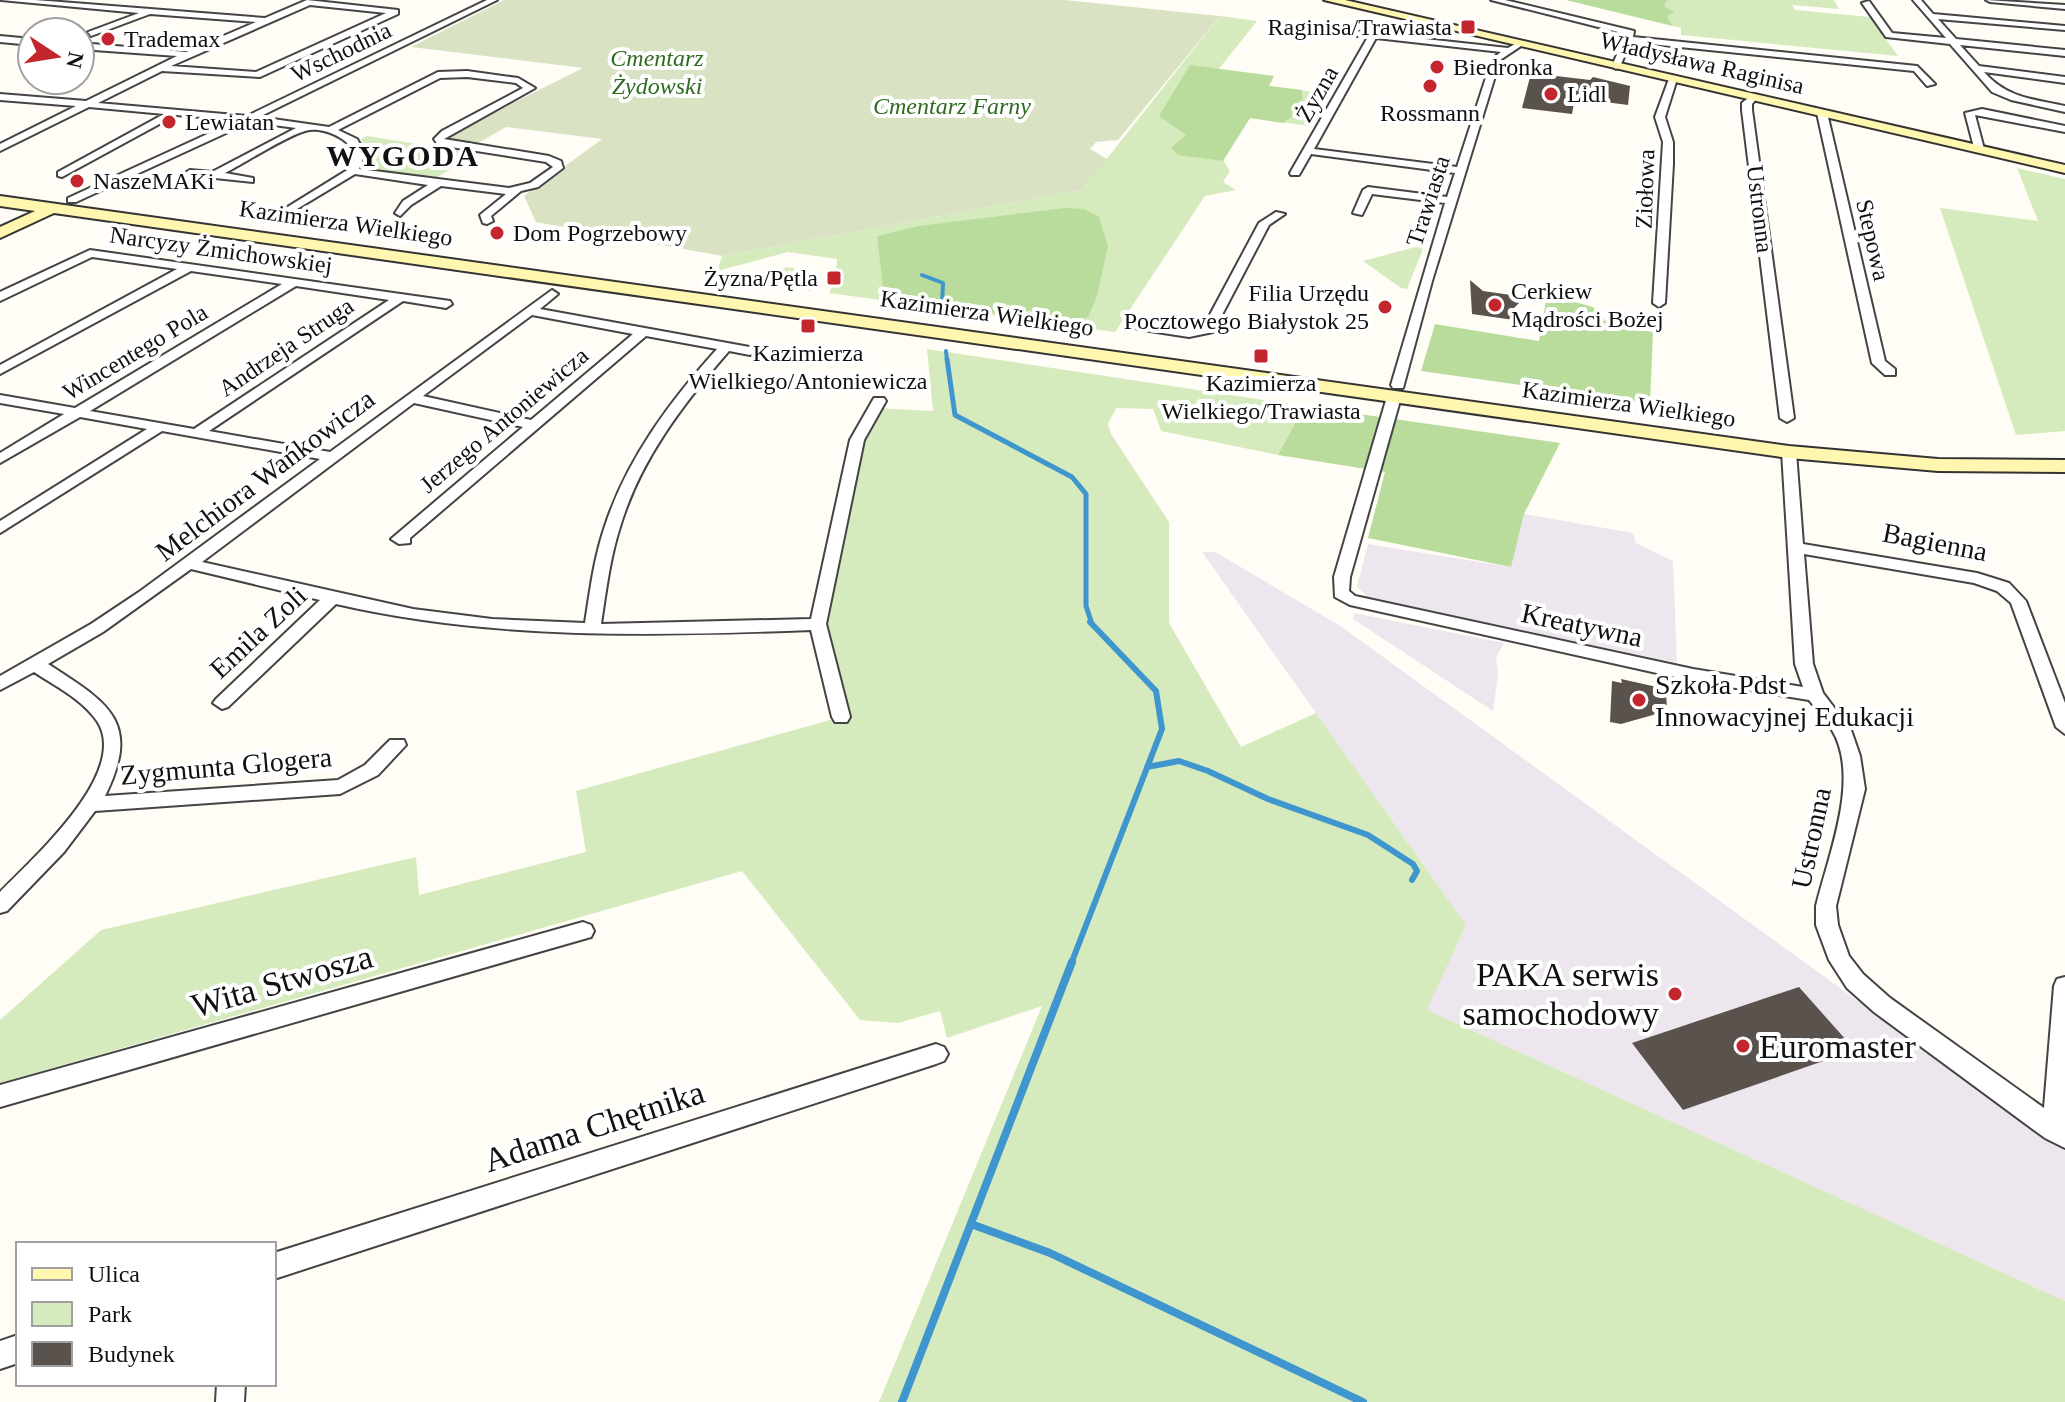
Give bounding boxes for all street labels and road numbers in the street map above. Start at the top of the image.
street label: Wschodnia [287,16,396,87]
street label: Władysława Raginisa [1597,27,1807,99]
street label: Żyzna [1291,61,1343,126]
street label: Ziołowa [1631,148,1659,229]
street label: Trawiasta [1401,152,1455,250]
street label: Ustronna [1742,164,1778,255]
street label: Kazimierza Wielkiego [238,195,454,251]
street label: Stepowa [1851,197,1895,284]
street label: Narcyzy Żmichowskiej [108,221,334,279]
street label: Kazimierza Wielkiego [879,285,1095,341]
street label: Andrzeja Struga [214,292,358,402]
street label: Wincentego Pola [58,299,212,405]
street label: Jerzego Antoniewicza [415,342,594,498]
street label: Kazimierza Wielkiego [1521,376,1737,432]
street label: Melchiora Wańkowicza [150,382,381,567]
street label: Bagienna [1880,517,1990,567]
street label: Emila Zoli [203,579,313,684]
street label: Kreatywna [1519,597,1646,653]
street label: Zygmunta Glogera [119,741,334,791]
street label: Ustronna [1785,784,1837,891]
street label: Wita Stwosza [187,938,377,1024]
street label: Adama Chętnika [479,1073,709,1179]

